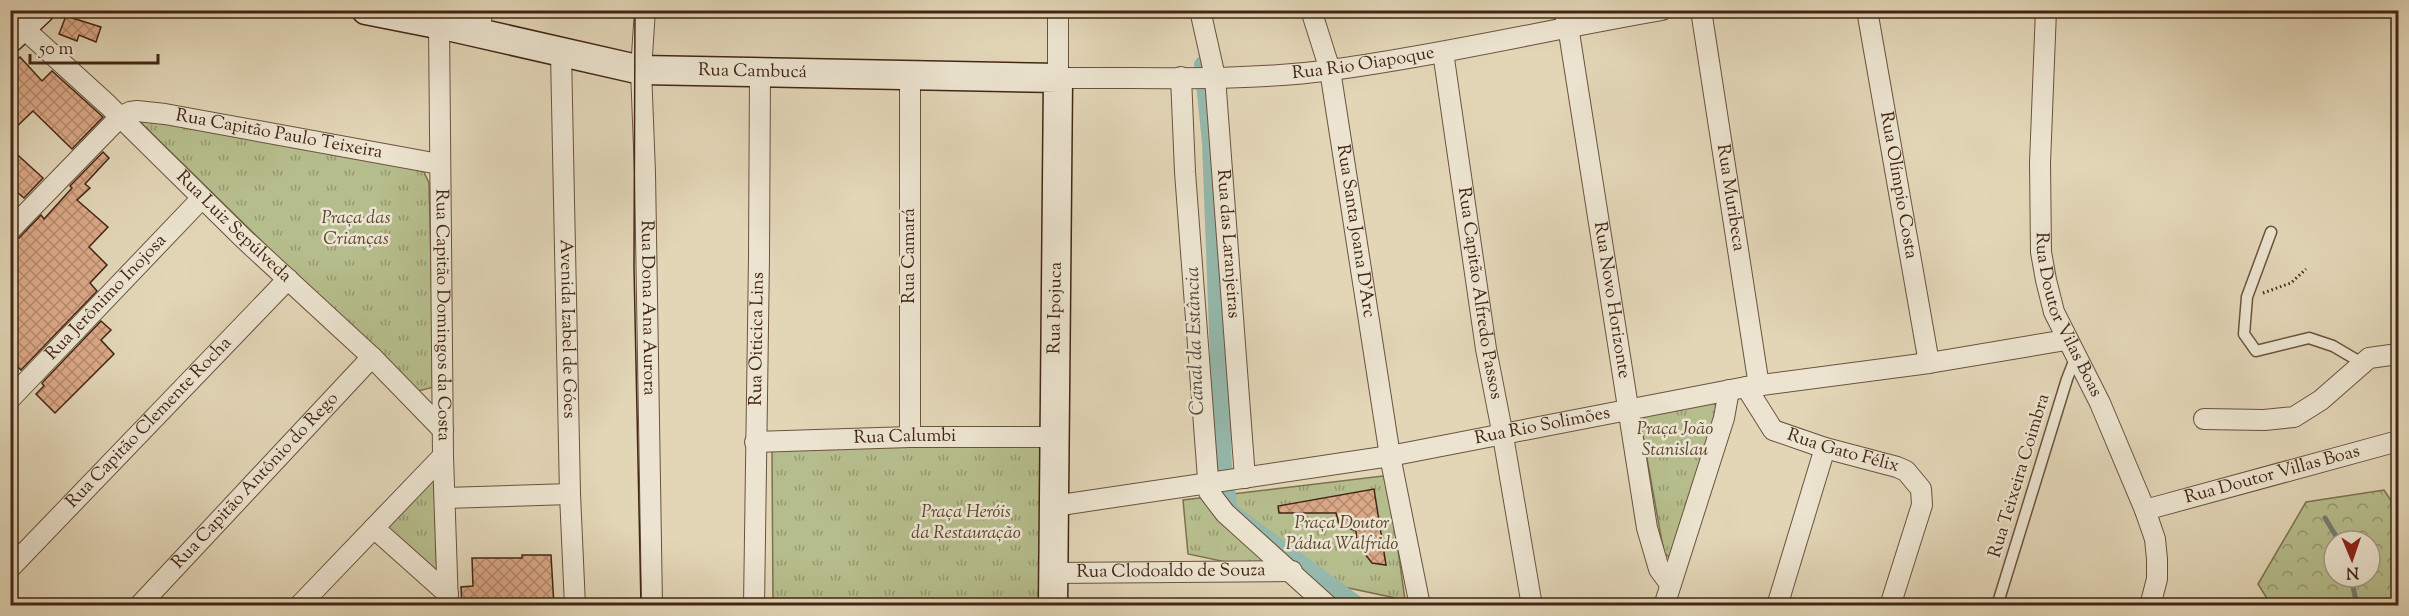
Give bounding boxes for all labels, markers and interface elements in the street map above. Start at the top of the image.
scale bar [30,27,158,65]
text: 50 m [38,37,74,63]
street label: Rua Rio Oiapoque [1291,41,1437,87]
street label: Rua Cambucá [698,58,807,86]
street label: Rua Capitão Paulo Teixeira [173,103,385,166]
street label: Rua Olímpio Costa [1872,110,1924,261]
street label: Rua Muribeca [1709,142,1751,253]
street label: Rua Santa Joana D'Arc [1329,143,1381,320]
street label: Rua Luiz Sepúlveda [169,165,297,289]
street label: Rua das Laranjeiras [1209,169,1246,319]
street label: Rua Capitão Alfredo Passos [1450,186,1509,402]
street label: Rua Capitão Domingos da Costa [428,189,456,441]
park label: Praça das Crianças [322,206,391,253]
street label: Rua Camará [897,208,923,304]
street label: Rua Dona Ana Aurora [633,220,662,396]
street label: Rua Novo Horizonte [1586,220,1636,381]
street label: Rua Jerônimo Inojosa [40,229,173,367]
street label: Rua Doutor Vilas Boas [2028,232,2108,402]
street label: Avenida Izabel de Góes [552,239,581,419]
street label: Rua Ipojuca [1042,262,1070,354]
water label: Canal da Estância [1179,266,1213,416]
street label: Rua Oiticica Lins [744,272,772,406]
street label: Rua Capitão Clemente Rocha [61,332,238,515]
street label: Rua Capitão Antônio do Rego [166,387,345,575]
street label: Rua Teixeira Coimbra [1983,391,2057,561]
street label: Rua Rio Solimões [1473,401,1612,452]
park label: Praça João Stanislau [1637,417,1713,464]
street label: Rua Gato Félix [1783,423,1902,480]
street label: Rua Calumbi [853,424,956,452]
street label: Rua Doutor Villas Boas [2182,439,2363,512]
park label: Praça Heróis da Restauração [911,500,1021,547]
park label: Praça Doutor Pádua Walfrido [1286,511,1398,558]
north arrow [2322,529,2382,589]
street label: Rua Clodoaldo de Souza [1076,558,1266,586]
text: N [2345,560,2359,583]

